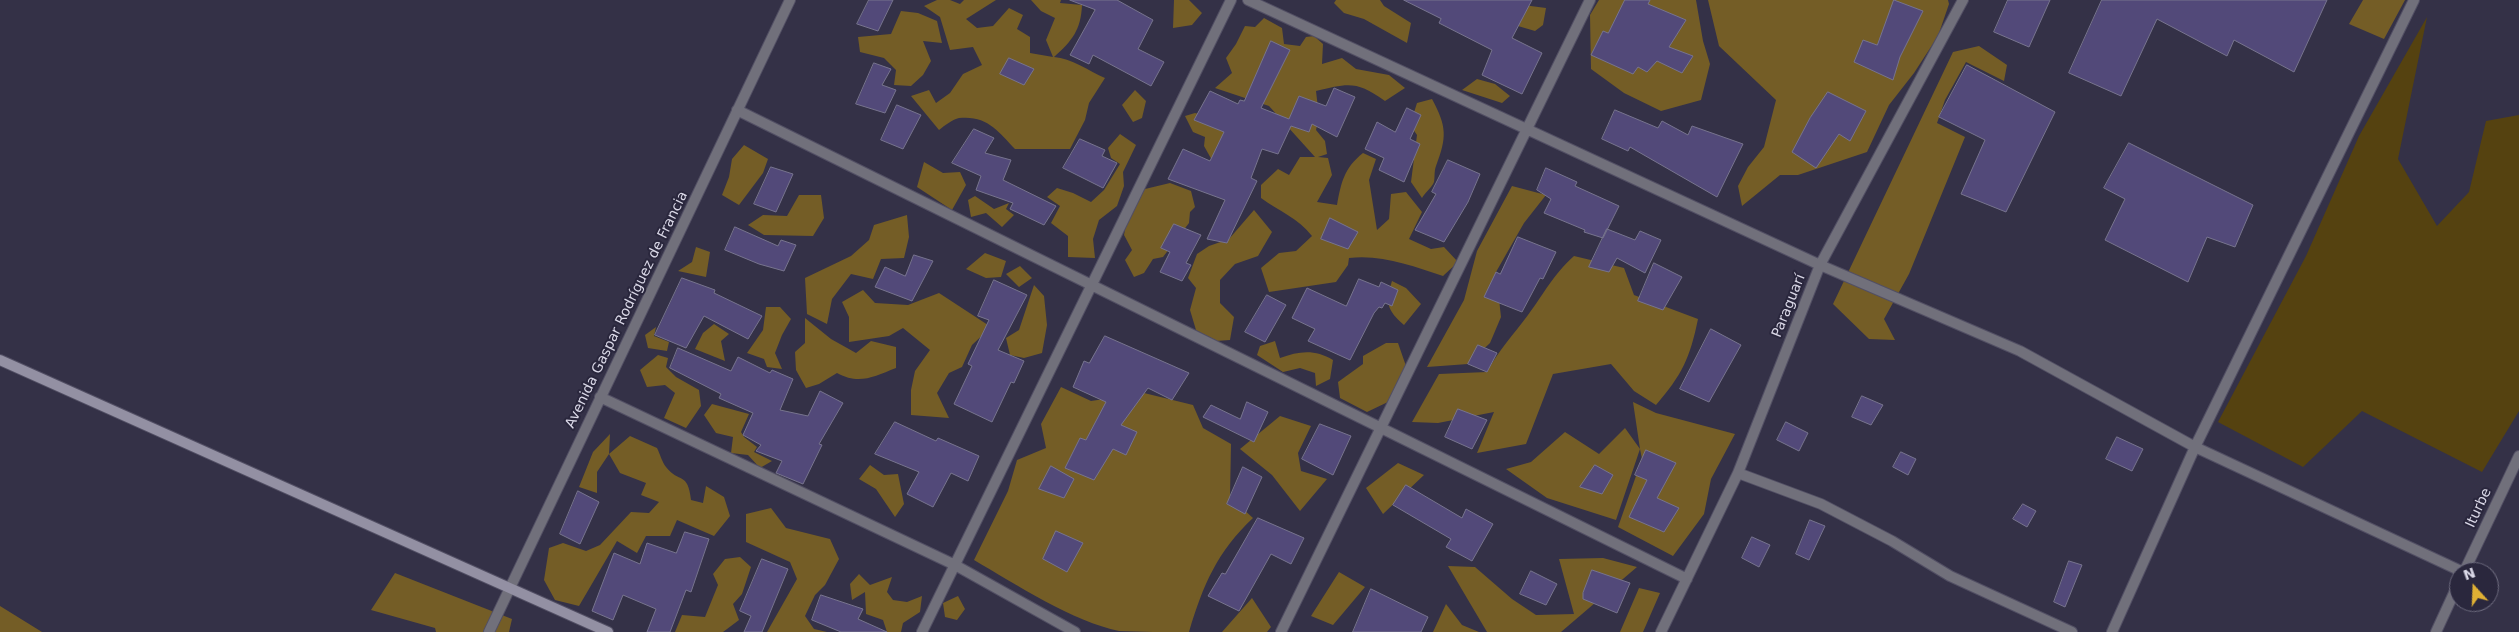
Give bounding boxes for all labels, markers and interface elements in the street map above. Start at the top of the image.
street label: Avenida Gaspar Rodríguez de Francia [562,189,692,431]
street label: Paraguarí [1769,272,1809,340]
street label: Iturbe [2463,486,2495,530]
north arrow [2449,562,2499,612]
text: N [2461,564,2477,583]

